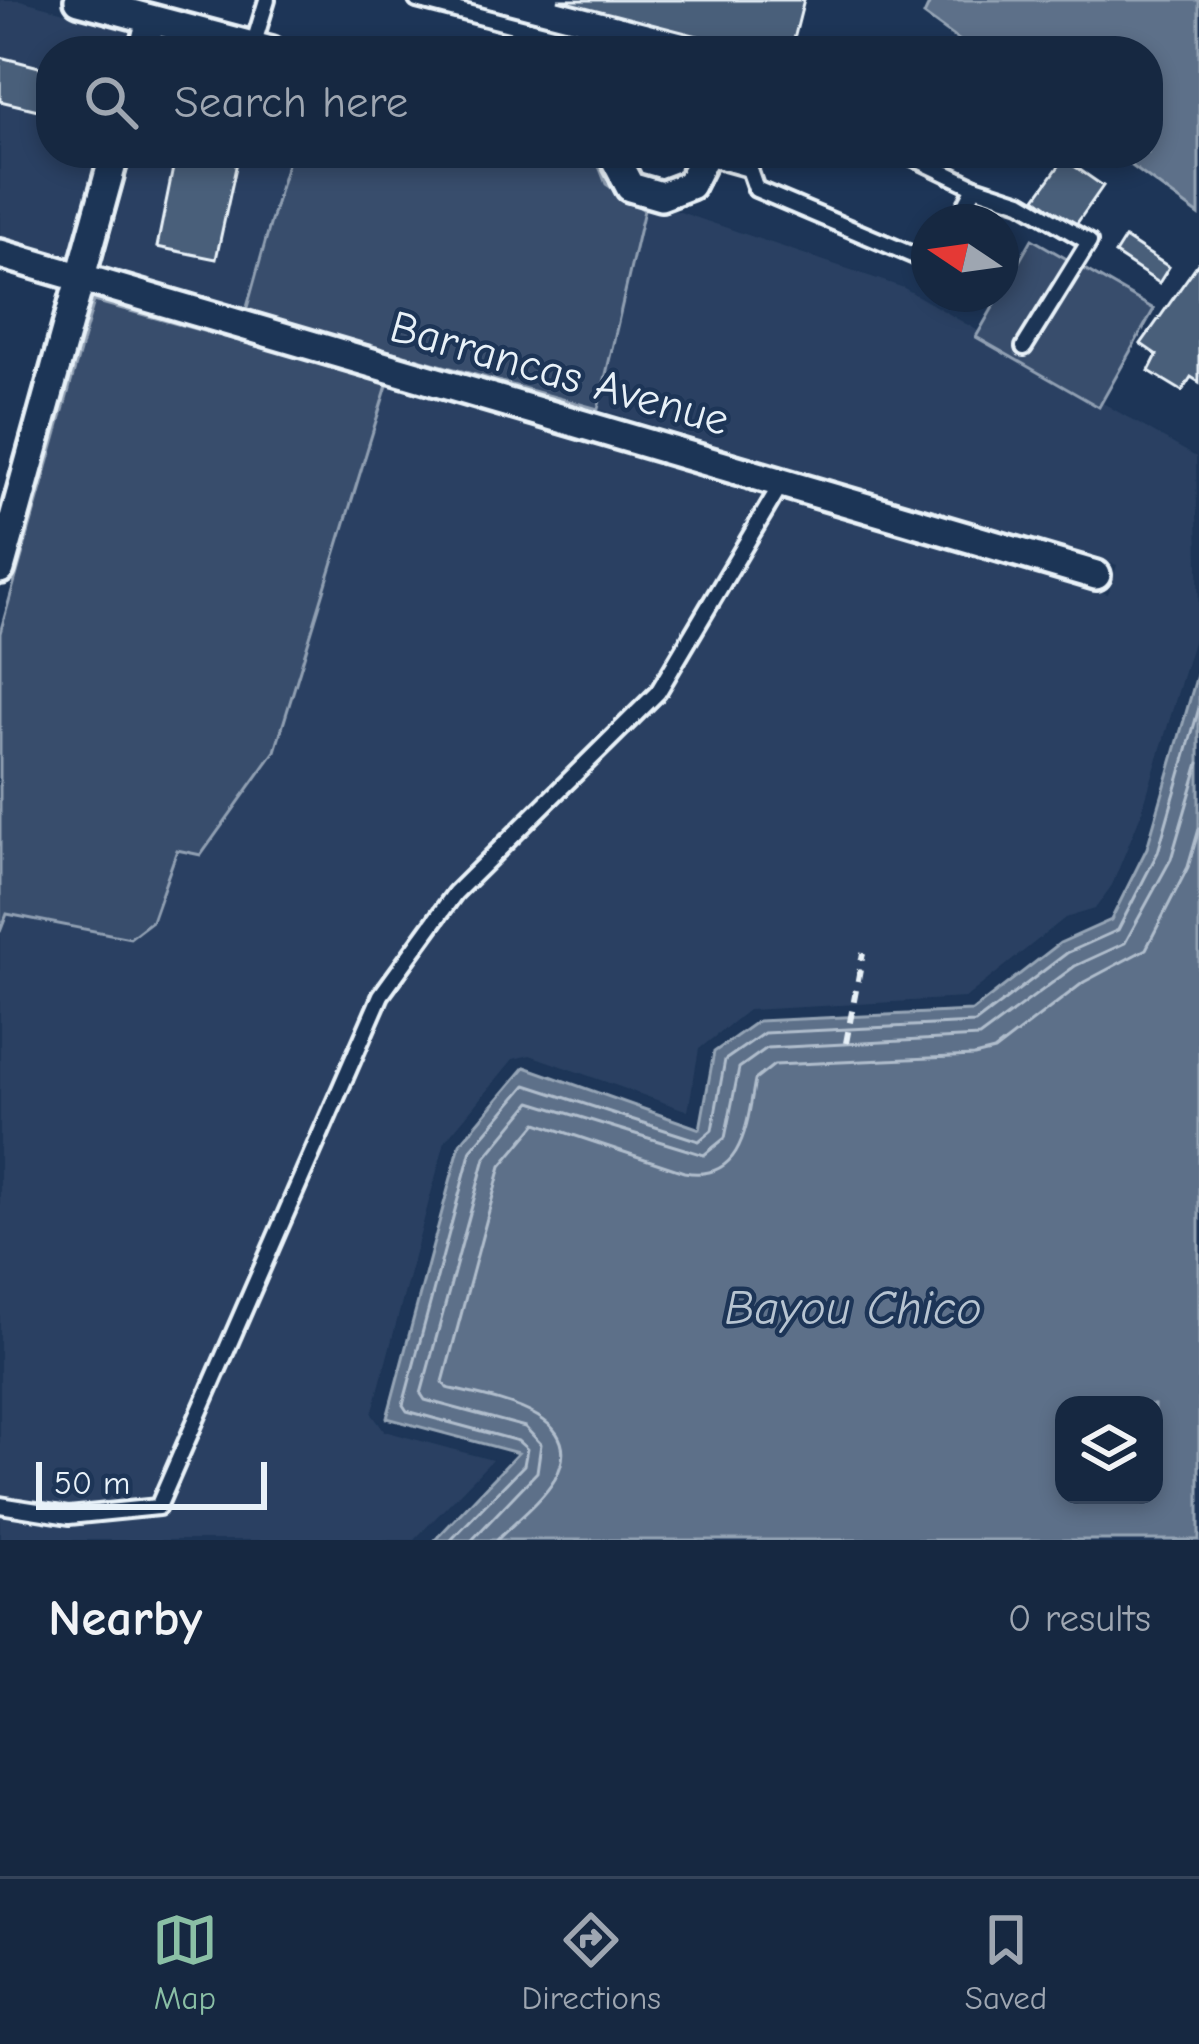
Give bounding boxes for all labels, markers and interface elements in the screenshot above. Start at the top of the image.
search box [36,36,1163,168]
icon: search [78,69,144,135]
text: Search here [174,76,408,128]
north arrow [911,204,1019,312]
street label: Barrancas Avenue [384,300,735,446]
water label: Bayou Chico [724,1281,982,1336]
map controls [1055,1396,1163,1504]
button: layers [1055,1396,1163,1504]
scale bar [36,1456,267,1509]
text: 50 m [54,1464,130,1502]
text: Nearby [48,1589,202,1648]
text: 0 results [1008,1596,1151,1641]
tab: Map [152,1907,218,2017]
tab: Directions [522,1907,661,2017]
tab: Saved [965,1907,1047,2017]

